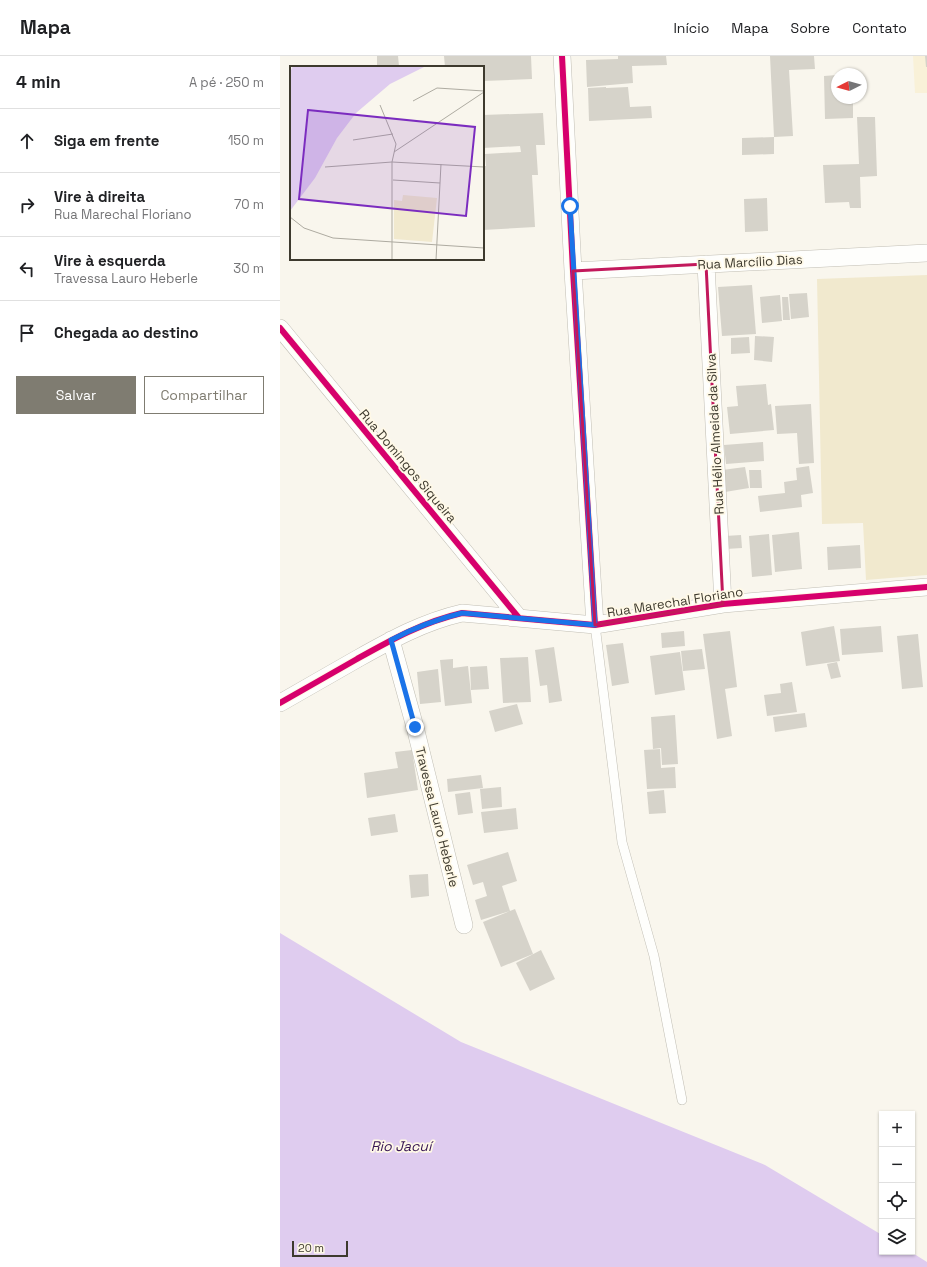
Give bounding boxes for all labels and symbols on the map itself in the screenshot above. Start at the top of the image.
inset map [290,66,484,260]
north arrow [831,68,867,104]
route start [561,197,579,215]
street label: Rua Marcílio Dias [697,251,803,273]
street label: Rua Hélio Almeida da Silva [702,353,728,515]
street label: Rua Domingos Siqueira [356,406,461,527]
street label: Rua Marechal Floriano [606,583,744,621]
route end [406,718,424,736]
street label: Travessa Lauro Heberle [411,745,463,889]
water label: Rio Jacuí [371,1137,434,1155]
scale bar [292,1239,348,1258]

